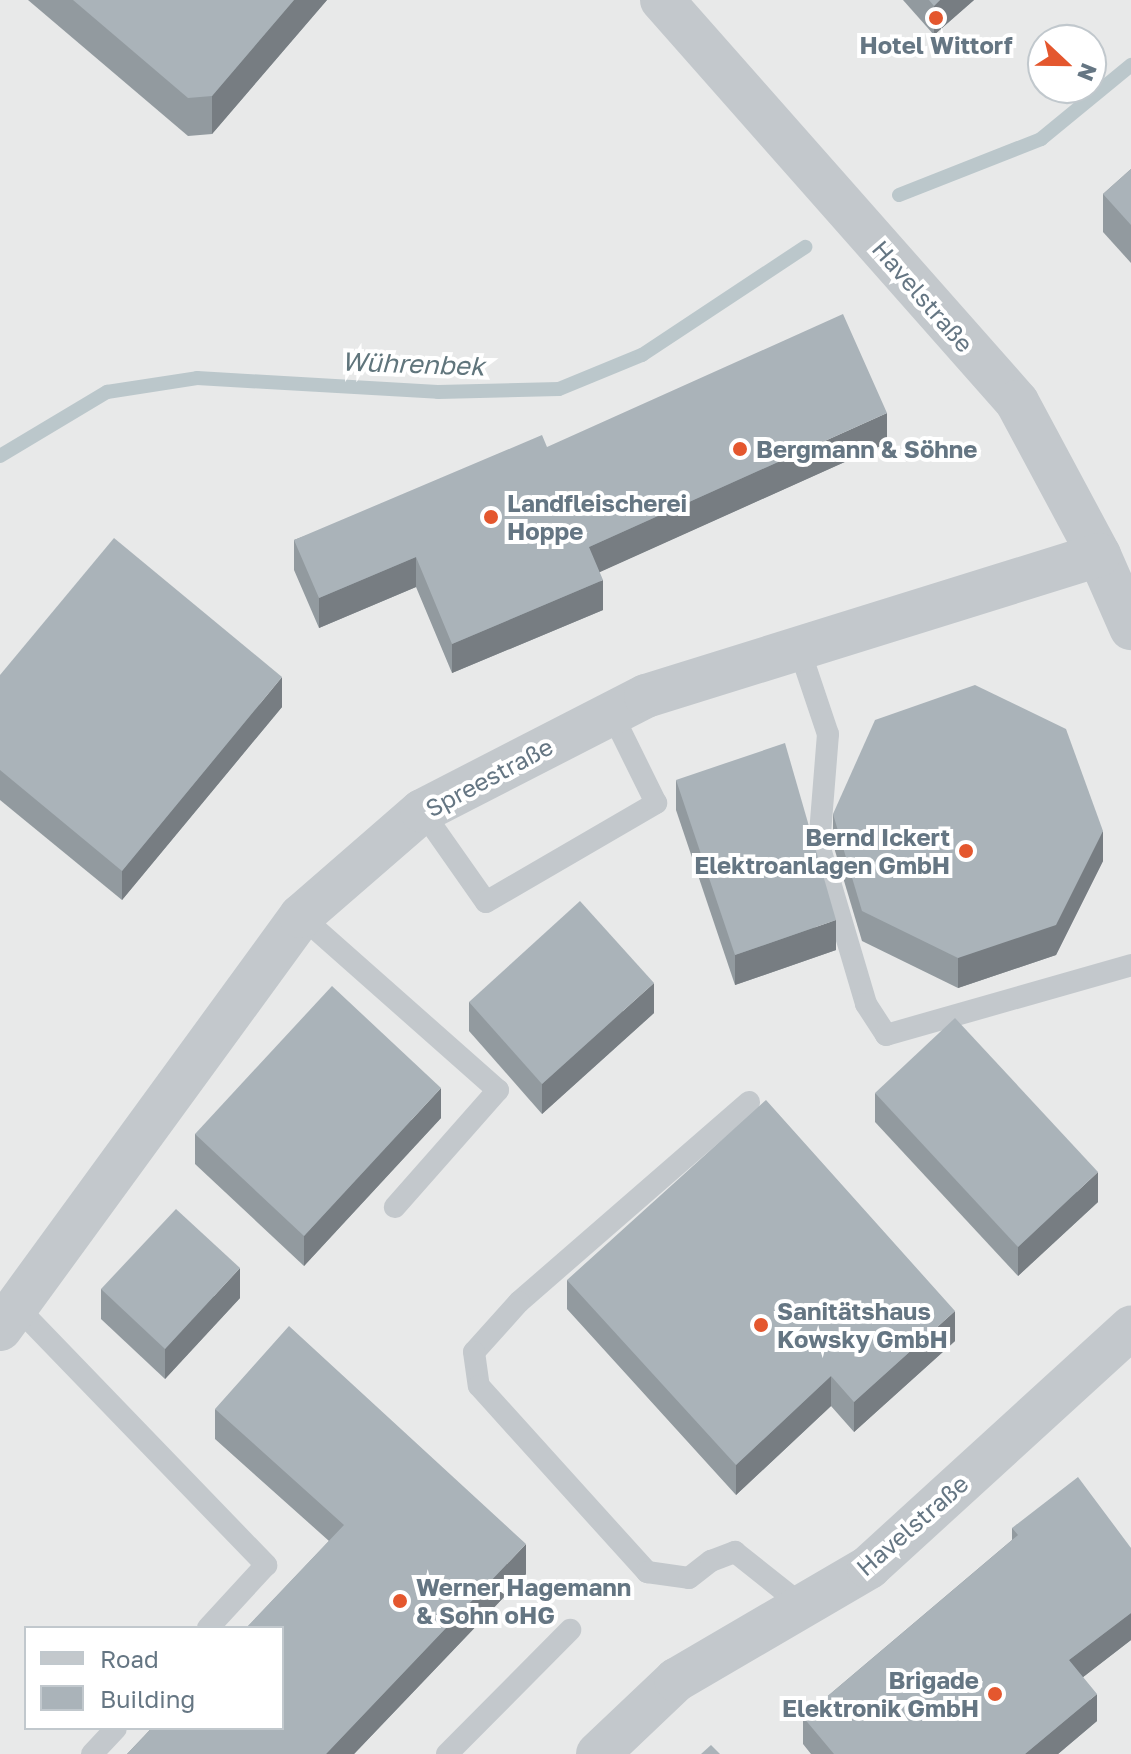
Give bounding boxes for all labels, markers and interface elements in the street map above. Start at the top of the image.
marker: Hotel Wittorf [927,9,945,27]
north arrow [1027,24,1107,104]
place label: Hotel Wittorf [860,31,1012,59]
text: N [1072,60,1104,85]
street label: Havelstraße [867,234,979,358]
water label: Wührenbek [341,346,485,382]
place label: Bergmann & Söhne [756,435,978,463]
marker: Bergmann & Söhne [731,440,749,458]
place label: Landfleischerei Hoppe [507,489,687,545]
marker: Landfleischerei Hoppe [482,508,500,526]
street label: Spreestraße [420,731,558,823]
place label: Bernd Ickert Elektroanlagen GmbH [694,823,950,879]
marker: Bernd Ickert Elektroanlagen GmbH [957,842,975,860]
place label: Sanitätshaus Kowsky GmbH [777,1297,948,1353]
marker: Sanitätshaus Kowsky GmbH [752,1316,770,1334]
street label: Havelstraße [850,1469,974,1581]
place label: Werner Hagemann & Sohn oHG [416,1573,631,1629]
marker: Werner Hagemann & Sohn oHG [391,1592,409,1610]
legend [24,1626,284,1730]
text: Road [100,1644,159,1673]
place label: Brigade Elektronik GmbH [782,1666,979,1722]
text: Building [100,1684,195,1713]
marker: Brigade Elektronik GmbH [986,1685,1004,1703]

